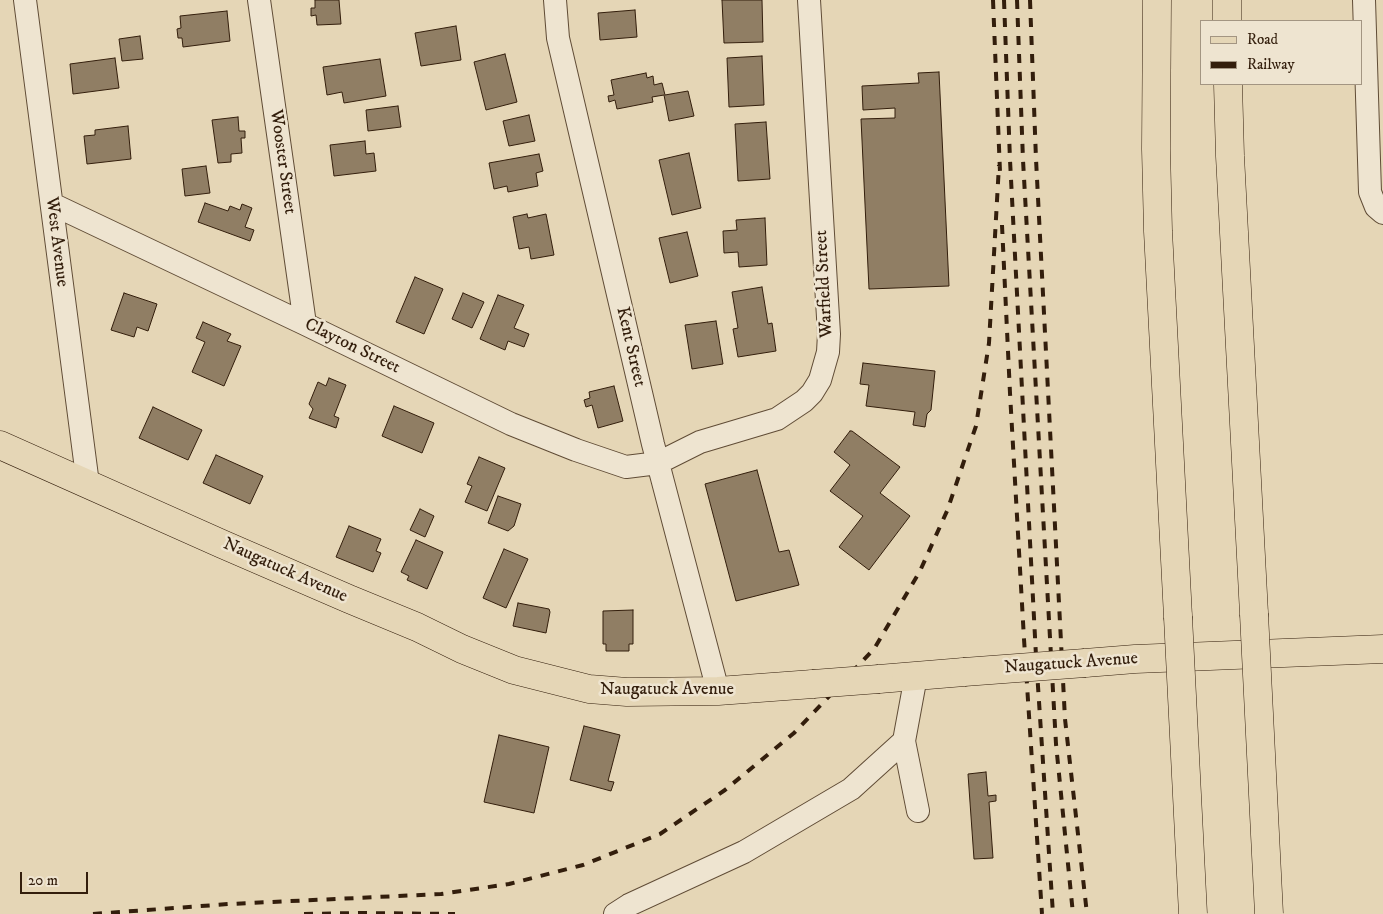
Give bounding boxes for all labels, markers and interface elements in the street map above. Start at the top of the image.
legend [1200,20,1363,85]
text: Road [1247,30,1278,49]
text: Railway [1247,55,1295,74]
street label: Wooster Street [264,108,300,216]
street label: West Avenue [40,196,72,288]
street label: Warfield Street [811,229,839,339]
street label: Kent Street [610,305,650,389]
street label: Clayton Street [301,315,403,379]
street label: Naugatuck Avenue [219,534,351,608]
street label: Naugatuck Avenue [1003,649,1139,679]
street label: Naugatuck Avenue [600,679,734,701]
scale bar [22,862,90,894]
text: 20 m [28,871,58,890]

